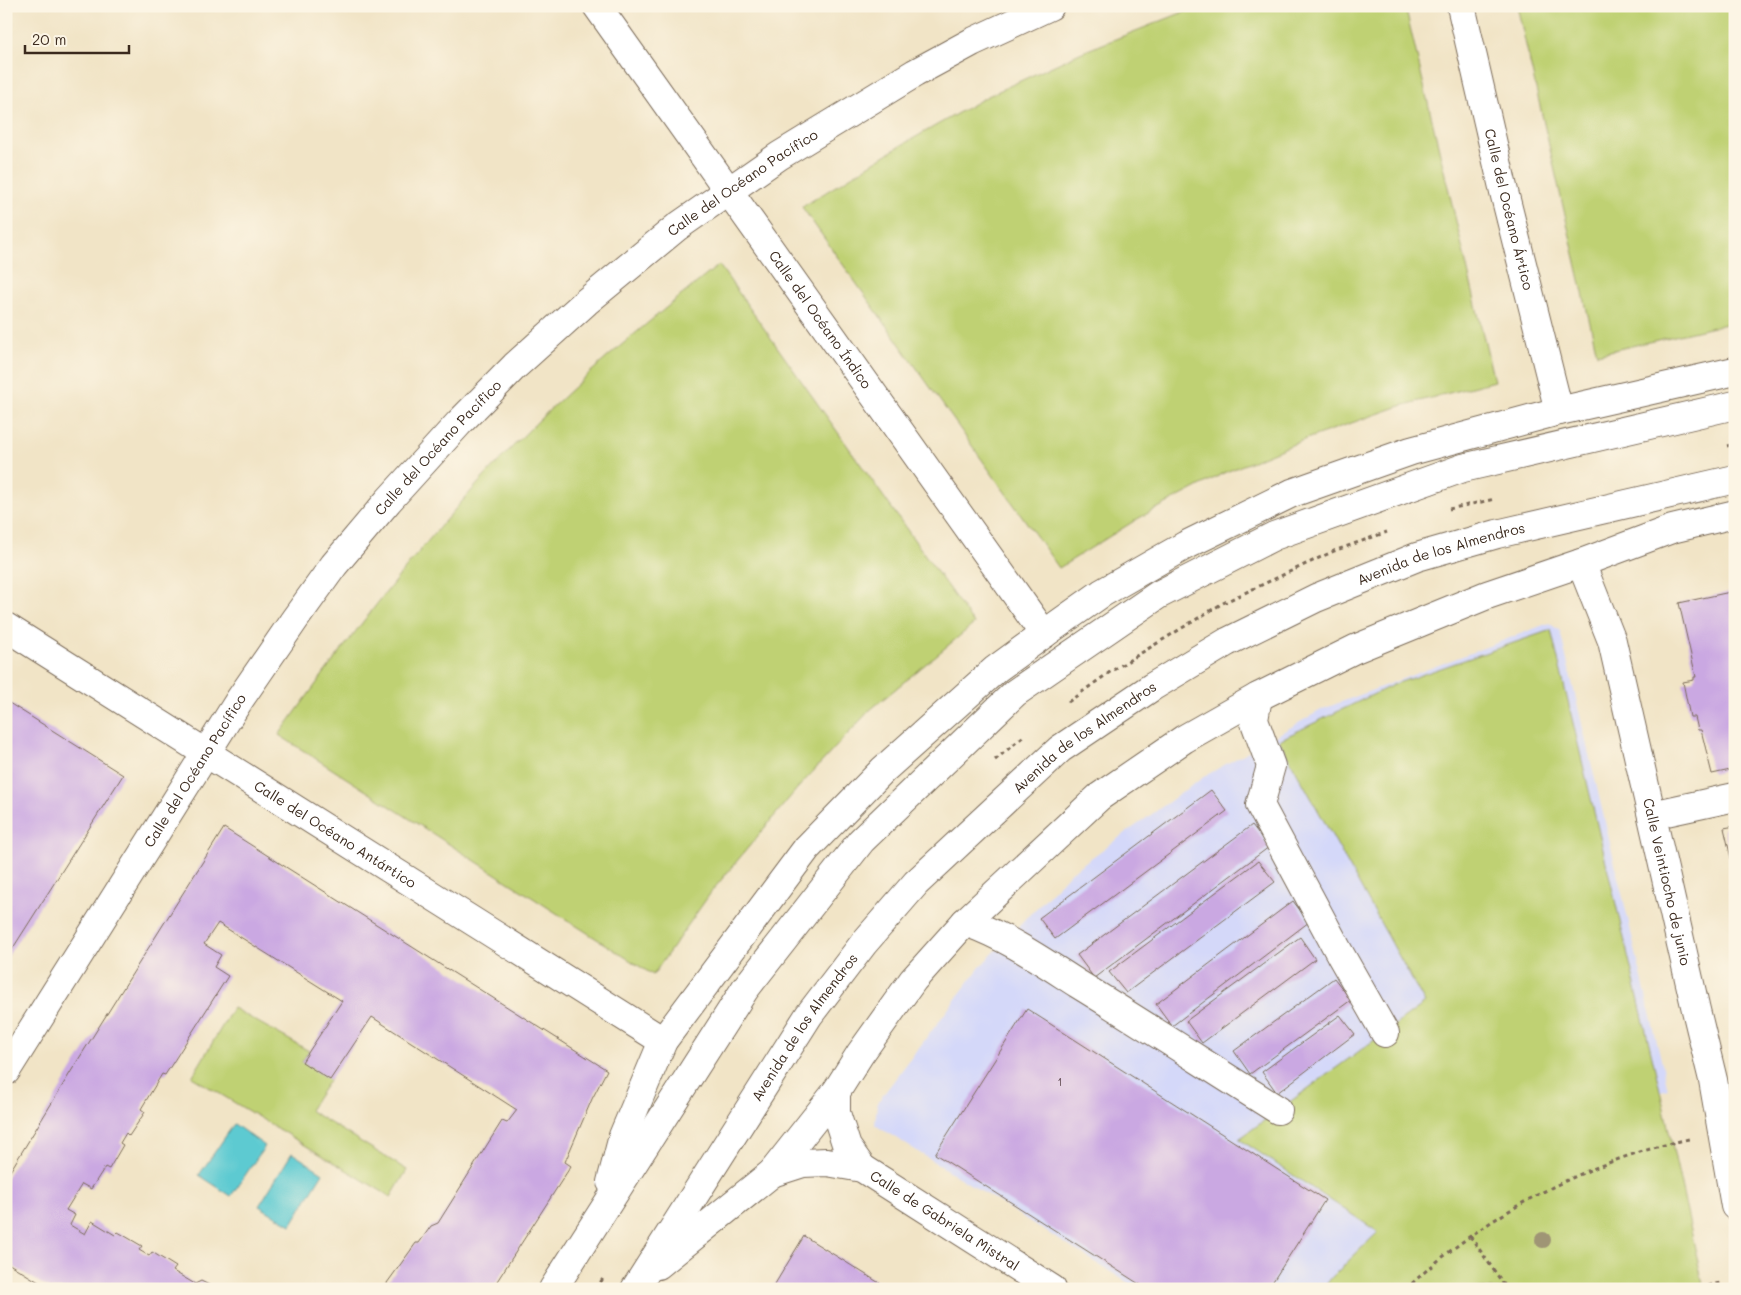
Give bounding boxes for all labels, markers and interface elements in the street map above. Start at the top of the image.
scale bar [25,22,129,54]
text: 20 m [32,29,66,49]
street label: Calle del Océano Pacífico [663,125,821,240]
street label: Calle del Océano Ártico [1481,127,1538,292]
street label: Calle del Océano Índico [765,246,876,392]
street label: Calle del Océano Pacífico [370,376,505,519]
street label: Avenida de los Almendros [1354,518,1527,589]
street label: Avenida de los Almendros [1008,677,1160,797]
street label: Calle del Océano Pacífico [139,690,250,851]
street label: Calle del Océano Antártico [251,776,420,892]
street label: Calle Veintiocho de junio [1639,796,1696,967]
street label: Avenida de los Almendros [747,949,862,1105]
house number: 1 [1058,1074,1062,1089]
street label: Calle de Gabriela Mistral [867,1166,1023,1275]

